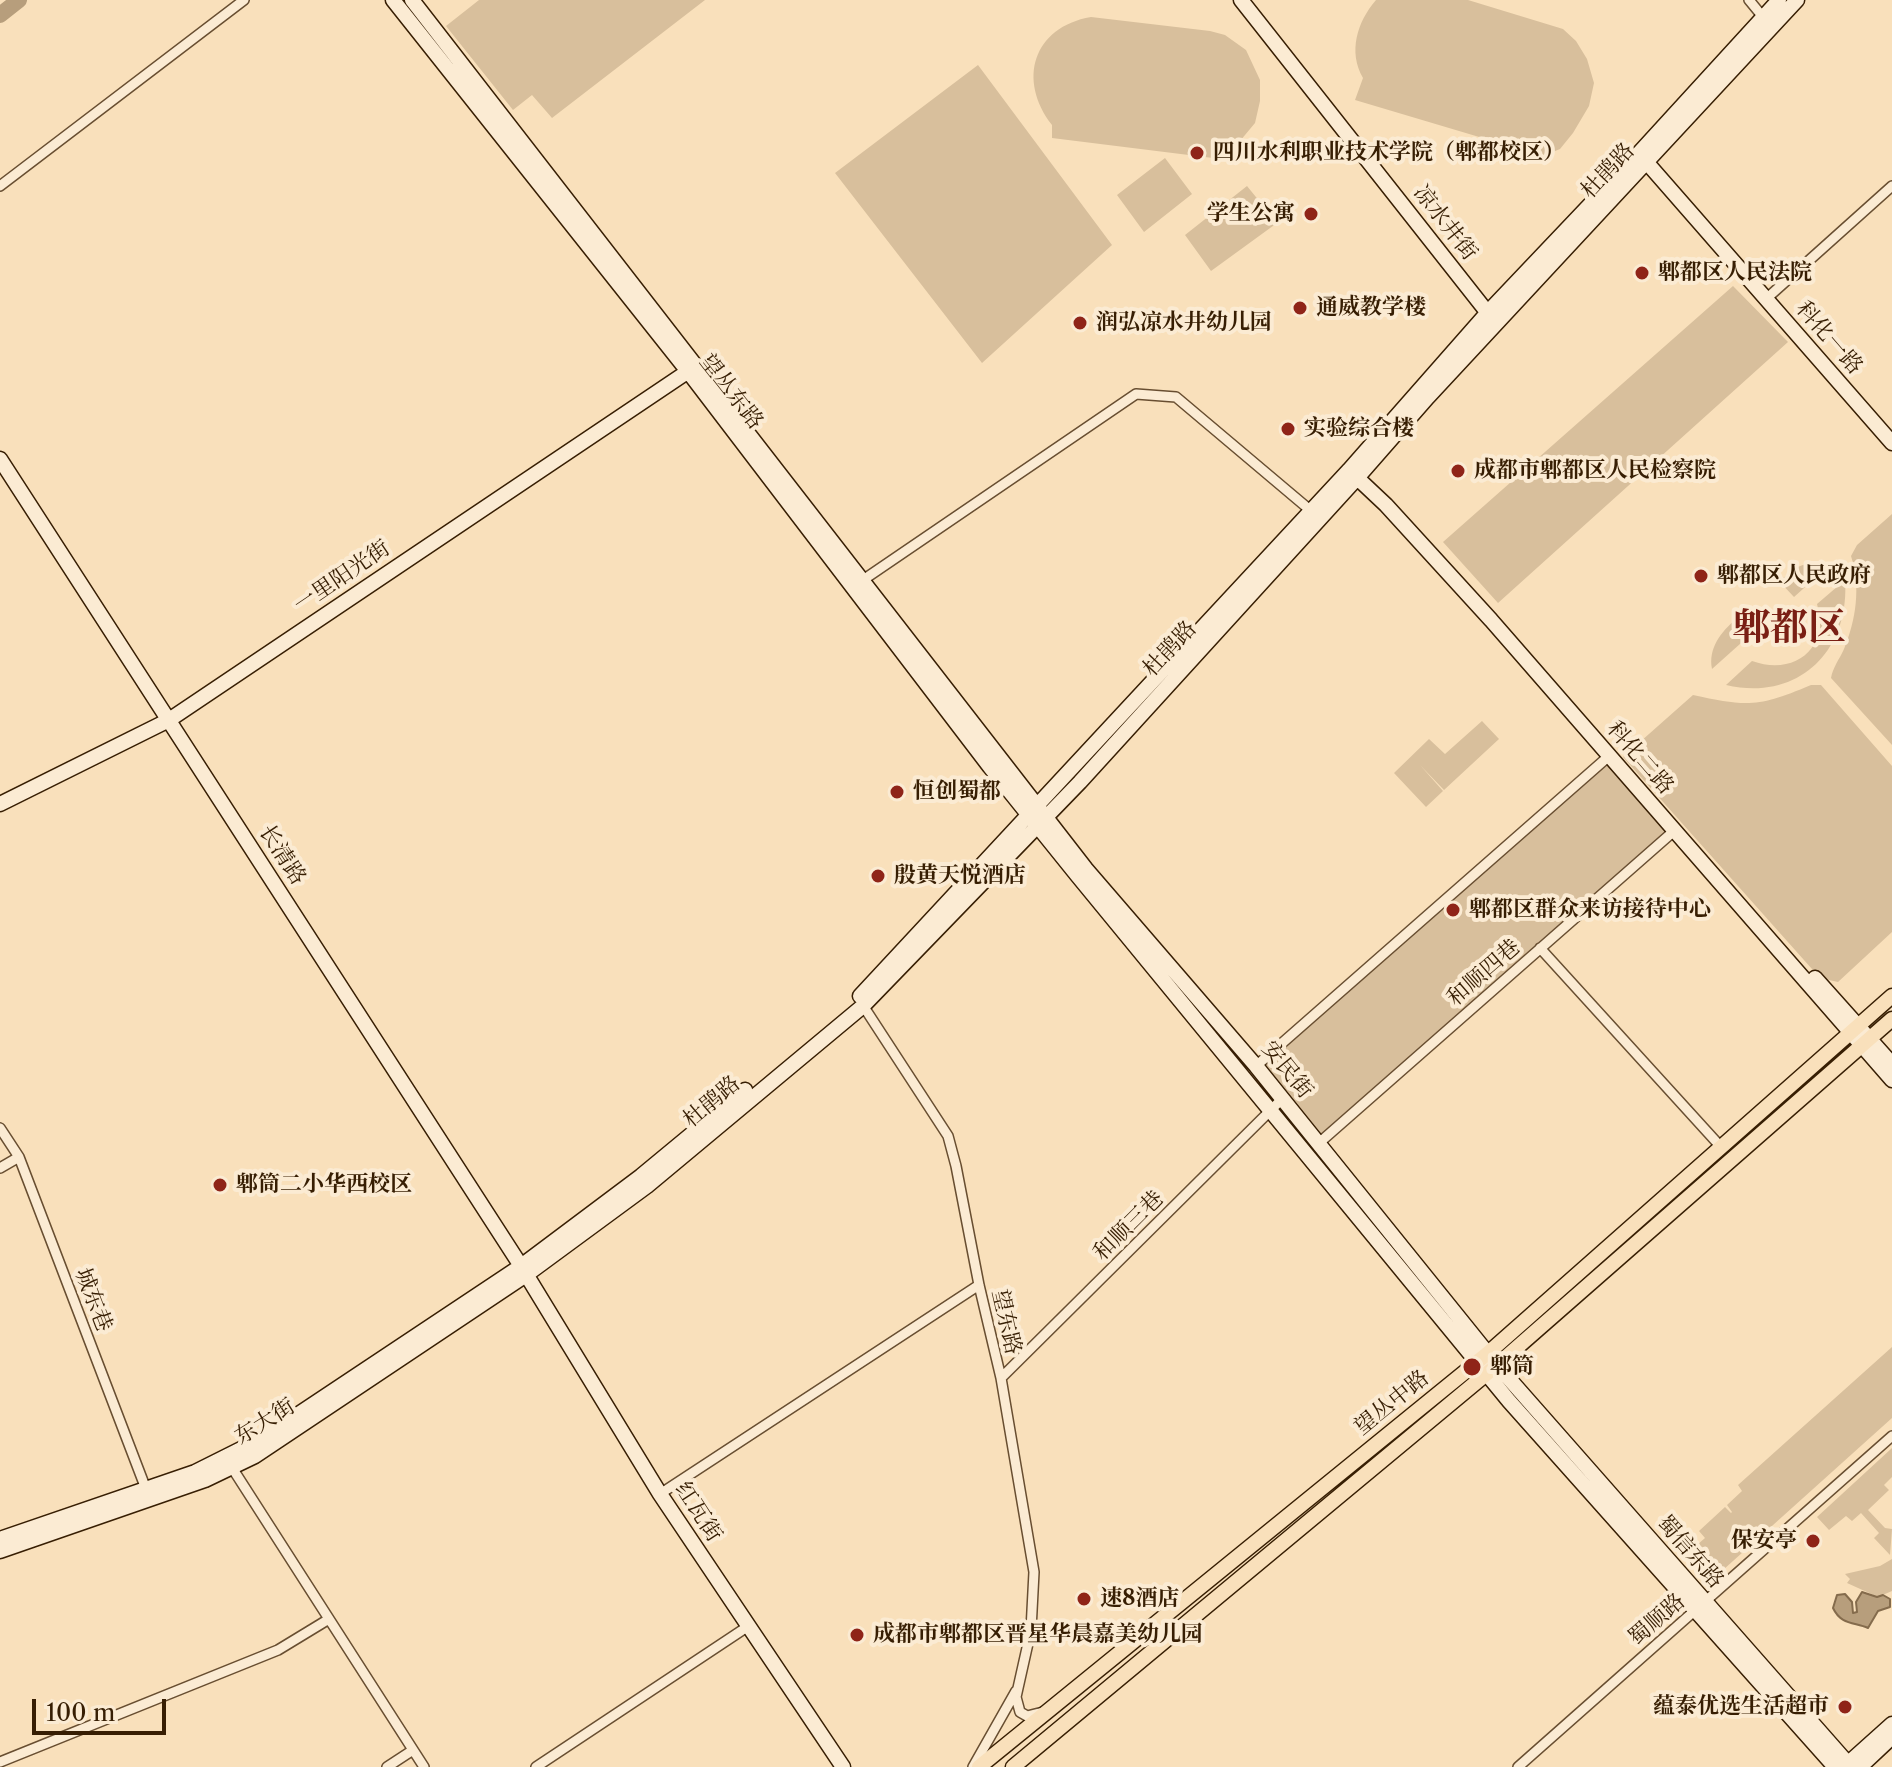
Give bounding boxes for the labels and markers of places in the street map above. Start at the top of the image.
place label: 四川水利职业技术学院（郫都校区） [1213,140,1565,166]
marker: 四川水利职业技术学院（郫都校区） [1188,144,1206,162]
place label: 学生公寓 [1207,201,1295,227]
marker: 学生公寓 [1302,205,1320,223]
place label: 郫都区人民法院 [1658,260,1812,286]
marker: 郫都区人民法院 [1633,264,1651,282]
place label: 通威教学楼 [1316,295,1426,321]
marker: 通威教学楼 [1291,299,1309,317]
place label: 润弘凉水井幼儿园 [1096,310,1272,336]
marker: 润弘凉水井幼儿园 [1071,314,1089,332]
place label: 实验综合楼 [1304,416,1414,442]
marker: 实验综合楼 [1279,420,1297,438]
place label: 成都市郫都区人民检察院 [1474,458,1716,484]
marker: 成都市郫都区人民检察院 [1449,462,1467,480]
place label: 郫都区人民政府 [1717,563,1871,589]
marker: 郫都区人民政府 [1692,567,1710,585]
place label: 恒创蜀都 [913,779,1001,805]
marker: 恒创蜀都 [888,783,906,801]
place label: 殷黄天悦酒店 [894,863,1026,889]
marker: 殷黄天悦酒店 [869,867,887,885]
place label: 郫都区群众来访接待中心 [1469,897,1711,923]
marker: 郫都区群众来访接待中心 [1444,901,1462,919]
place label: 郫筒二小华西校区 [236,1172,412,1198]
marker: 郫筒二小华西校区 [211,1176,229,1194]
place label: 郫筒 [1490,1354,1534,1380]
marker: 郫筒 [1461,1356,1483,1378]
place label: 保安亭 [1731,1528,1797,1554]
marker: 保安亭 [1804,1532,1822,1550]
place label: 速8酒店 [1100,1586,1180,1612]
marker: 速8酒店 [1075,1590,1093,1608]
place label: 成都市郫都区晋星华晨嘉美幼儿园 [873,1622,1203,1648]
marker: 成都市郫都区晋星华晨嘉美幼儿园 [848,1626,866,1644]
place label: 蕴泰优选生活超市 [1653,1694,1829,1720]
marker: 蕴泰优选生活超市 [1836,1698,1854,1716]

